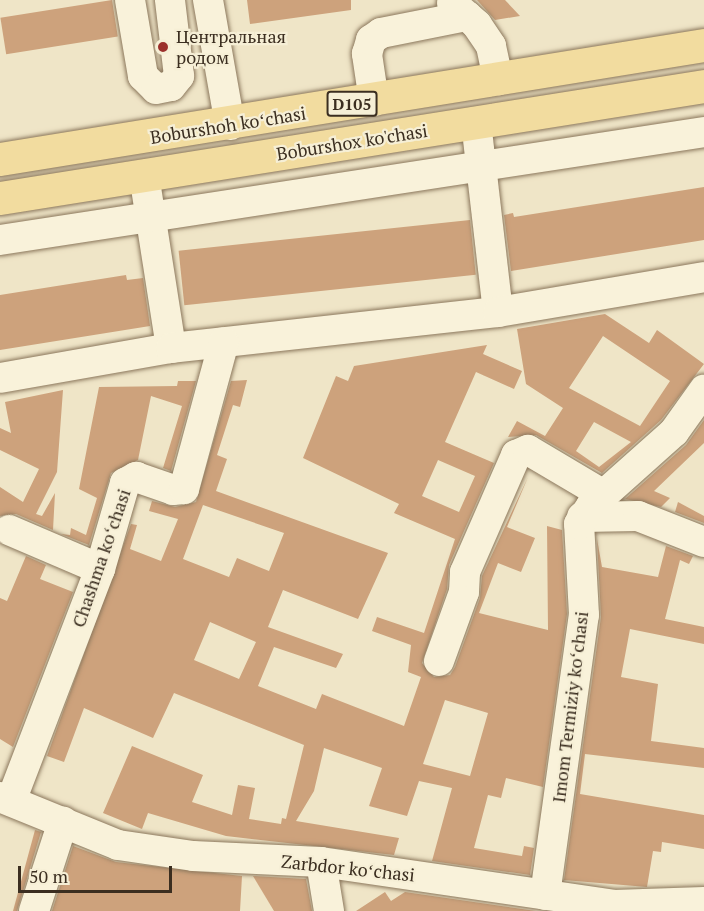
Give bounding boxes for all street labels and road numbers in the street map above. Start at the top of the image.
road number: D105 [326,91,378,117]
street label: Boburshoh koʻchasi [148,102,308,148]
street label: Boburshox ko'chasi [275,119,429,165]
street label: Chashma koʻchasi [67,486,135,630]
street label: Imom Termiziy koʻchasi [548,610,592,804]
street label: Zarbdor koʻchasi [280,850,416,886]

